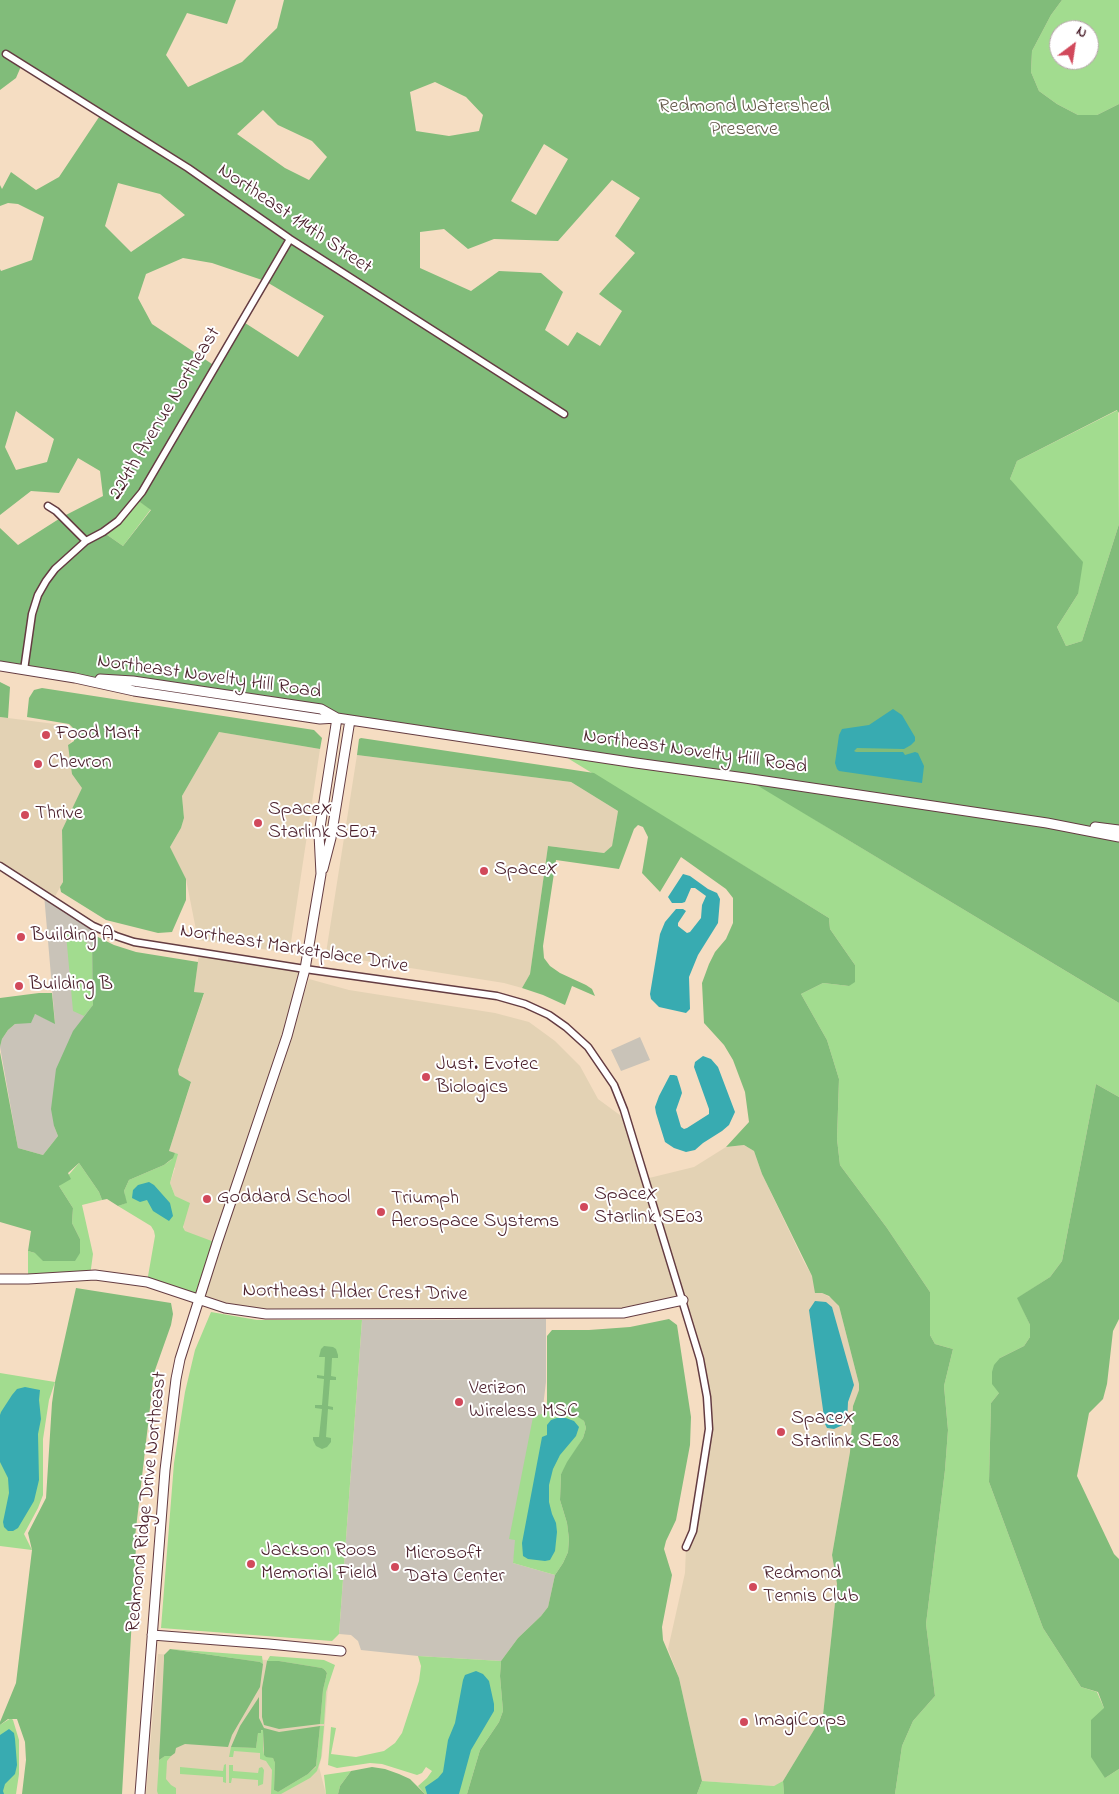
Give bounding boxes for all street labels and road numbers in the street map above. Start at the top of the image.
street label: Northeast 114th Street [212,160,376,280]
street label: 224th Avenue Northeast [105,323,227,505]
street label: Northeast Novelty Hill Road [96,650,322,706]
street label: Northeast Novelty Hill Road [582,725,808,781]
street label: Northeast Marketplace Drive [178,920,410,980]
street label: Northeast Alder Crest Drive [242,1280,468,1308]
street label: Redmond Ridge Drive Northeast [122,1371,174,1633]

